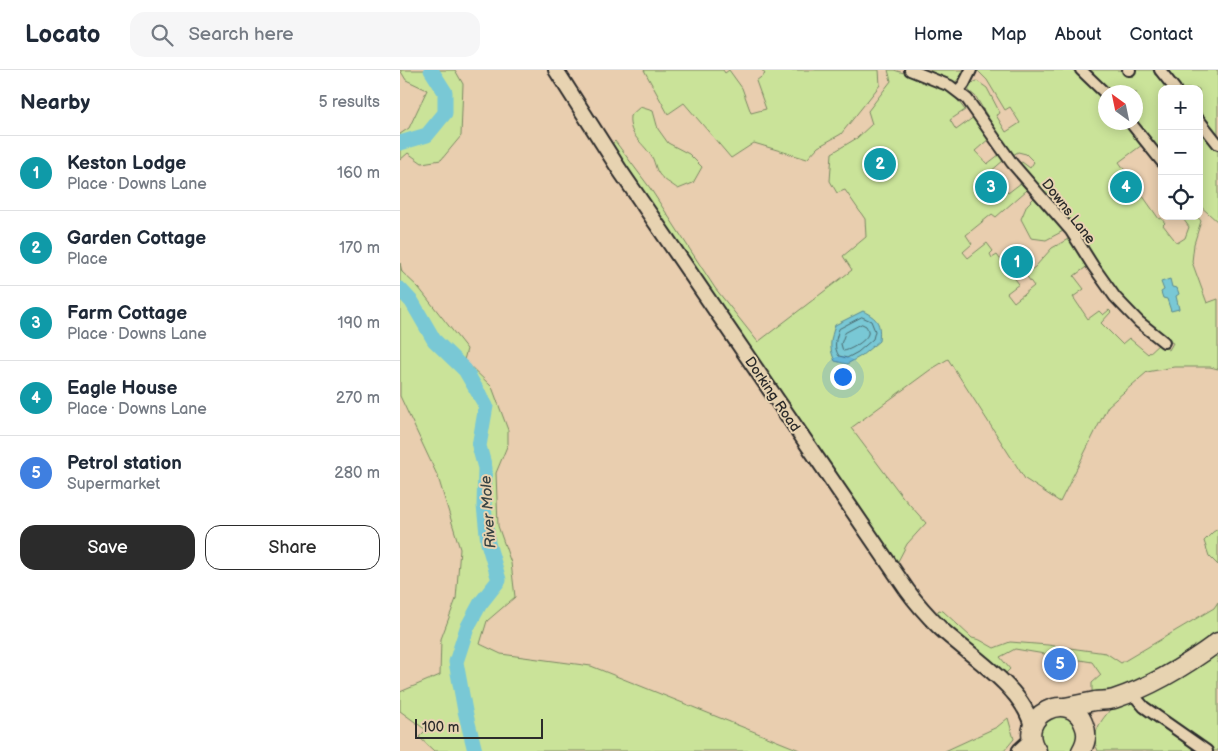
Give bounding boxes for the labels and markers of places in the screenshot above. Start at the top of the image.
pin: 2 [864,145,896,183]
pin: 3 [975,168,1007,206]
pin: 4 [1110,168,1142,206]
pin: 1 [1001,243,1033,281]
pin: 5 [1044,645,1076,683]

